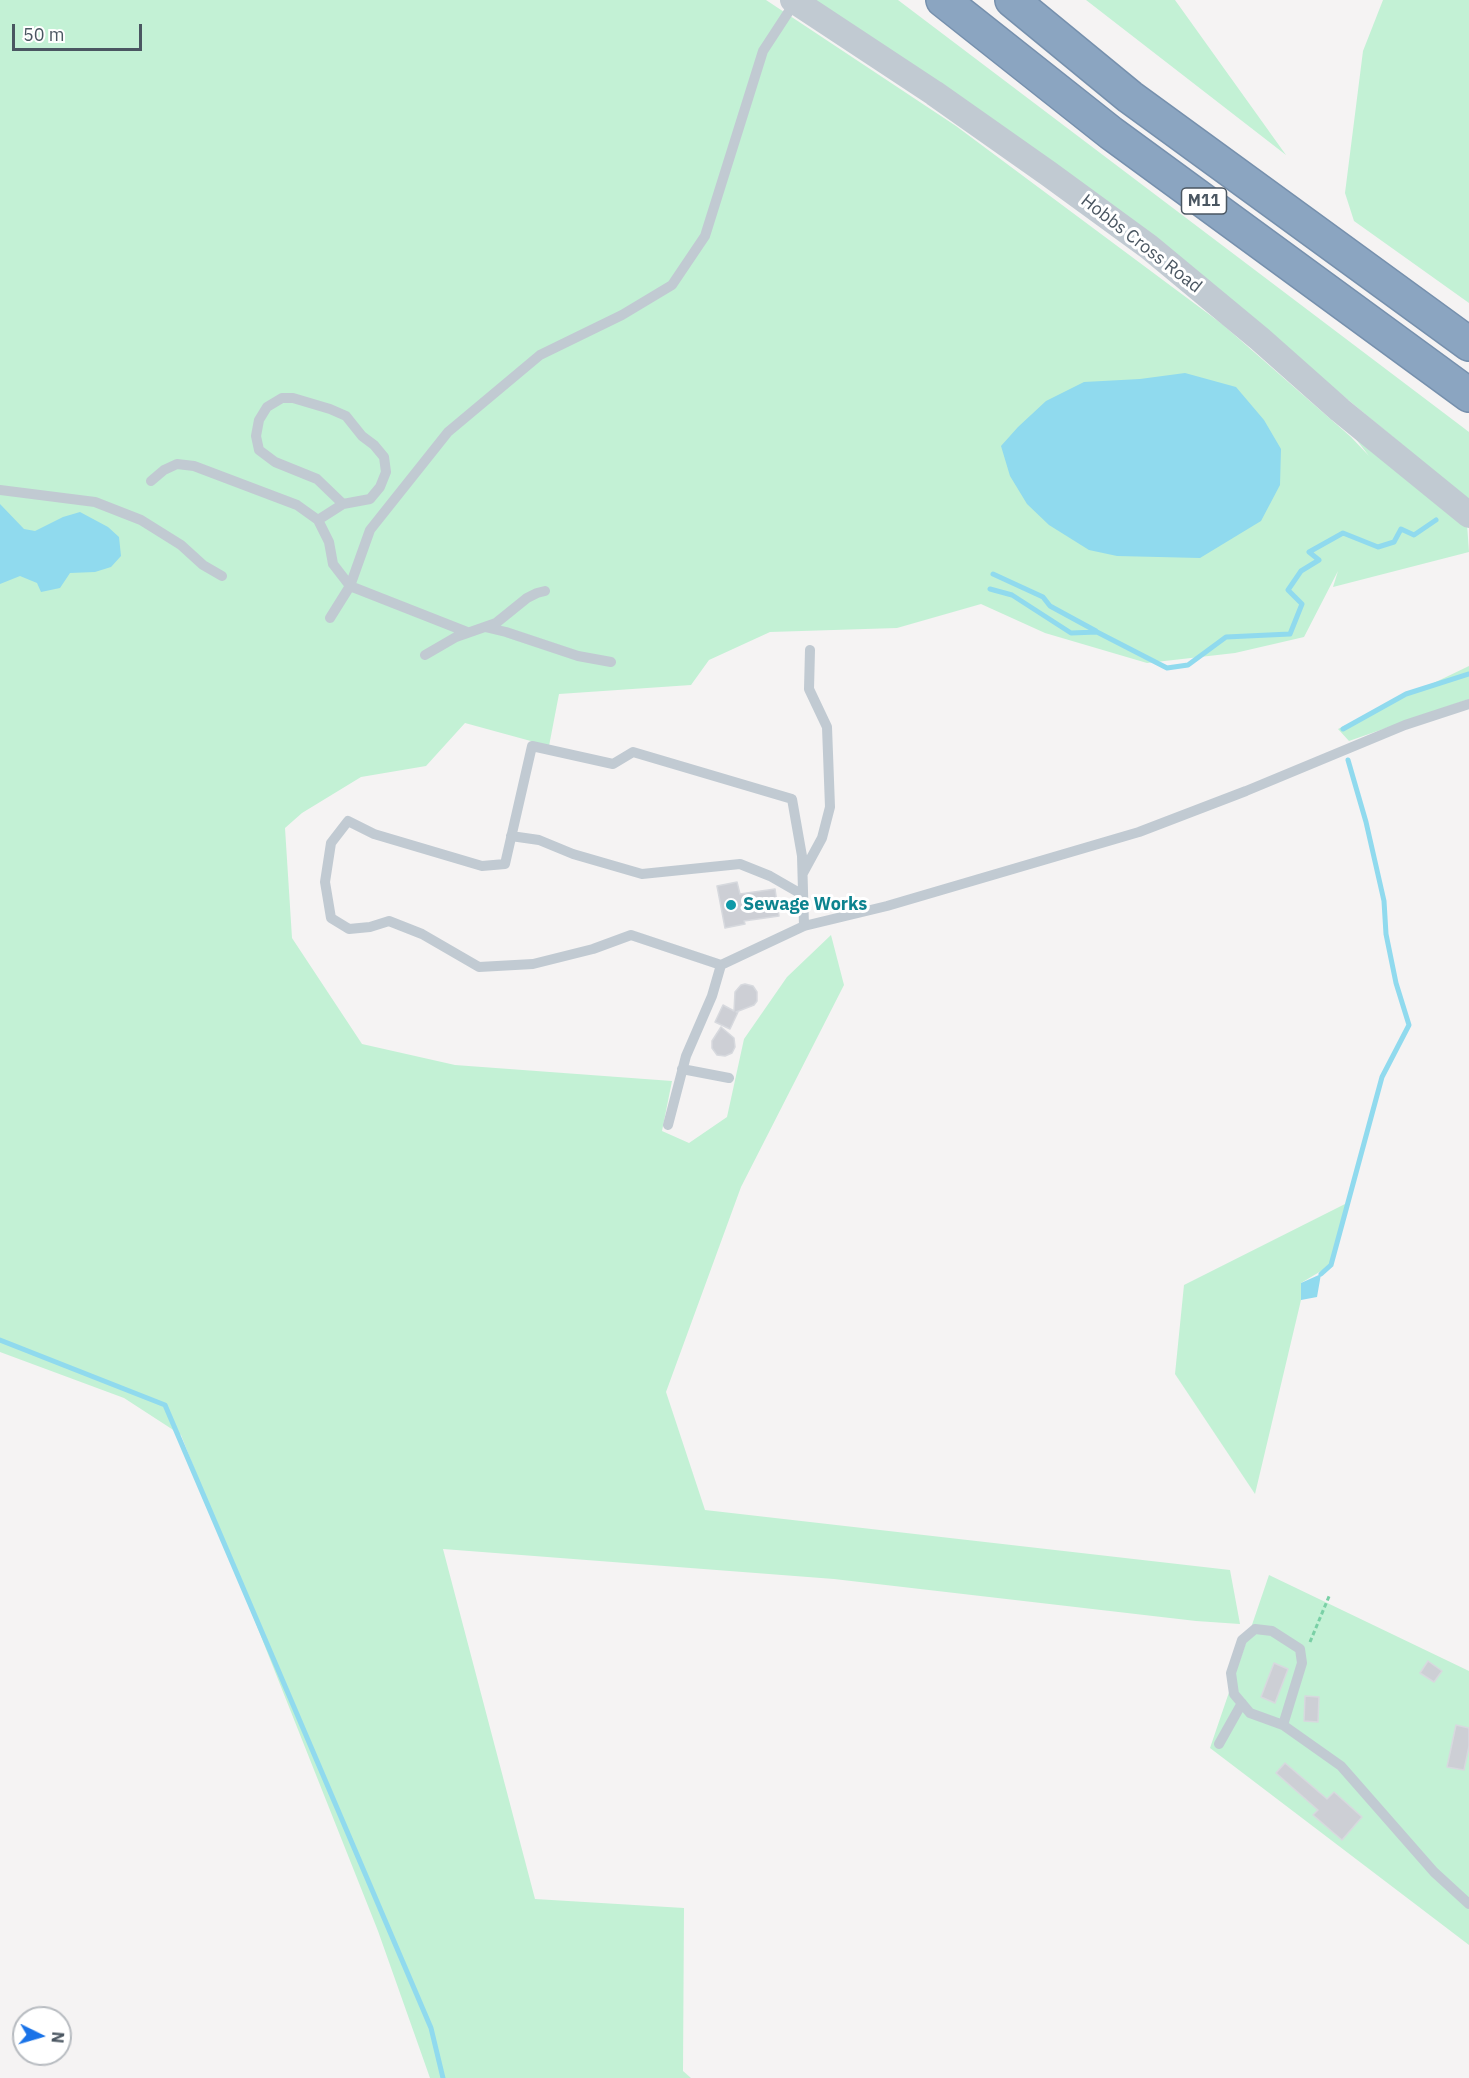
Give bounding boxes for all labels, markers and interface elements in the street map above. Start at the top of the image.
scale bar [15,12,146,50]
text: 50 m [23,23,65,46]
road number: M11 [1182,188,1226,214]
street label: Hobbs Cross Road [1076,190,1206,298]
place label: Sewage Works [743,894,867,916]
marker: Sewage Works [724,898,738,912]
north arrow [12,2006,72,2066]
text: N [47,2031,68,2044]

